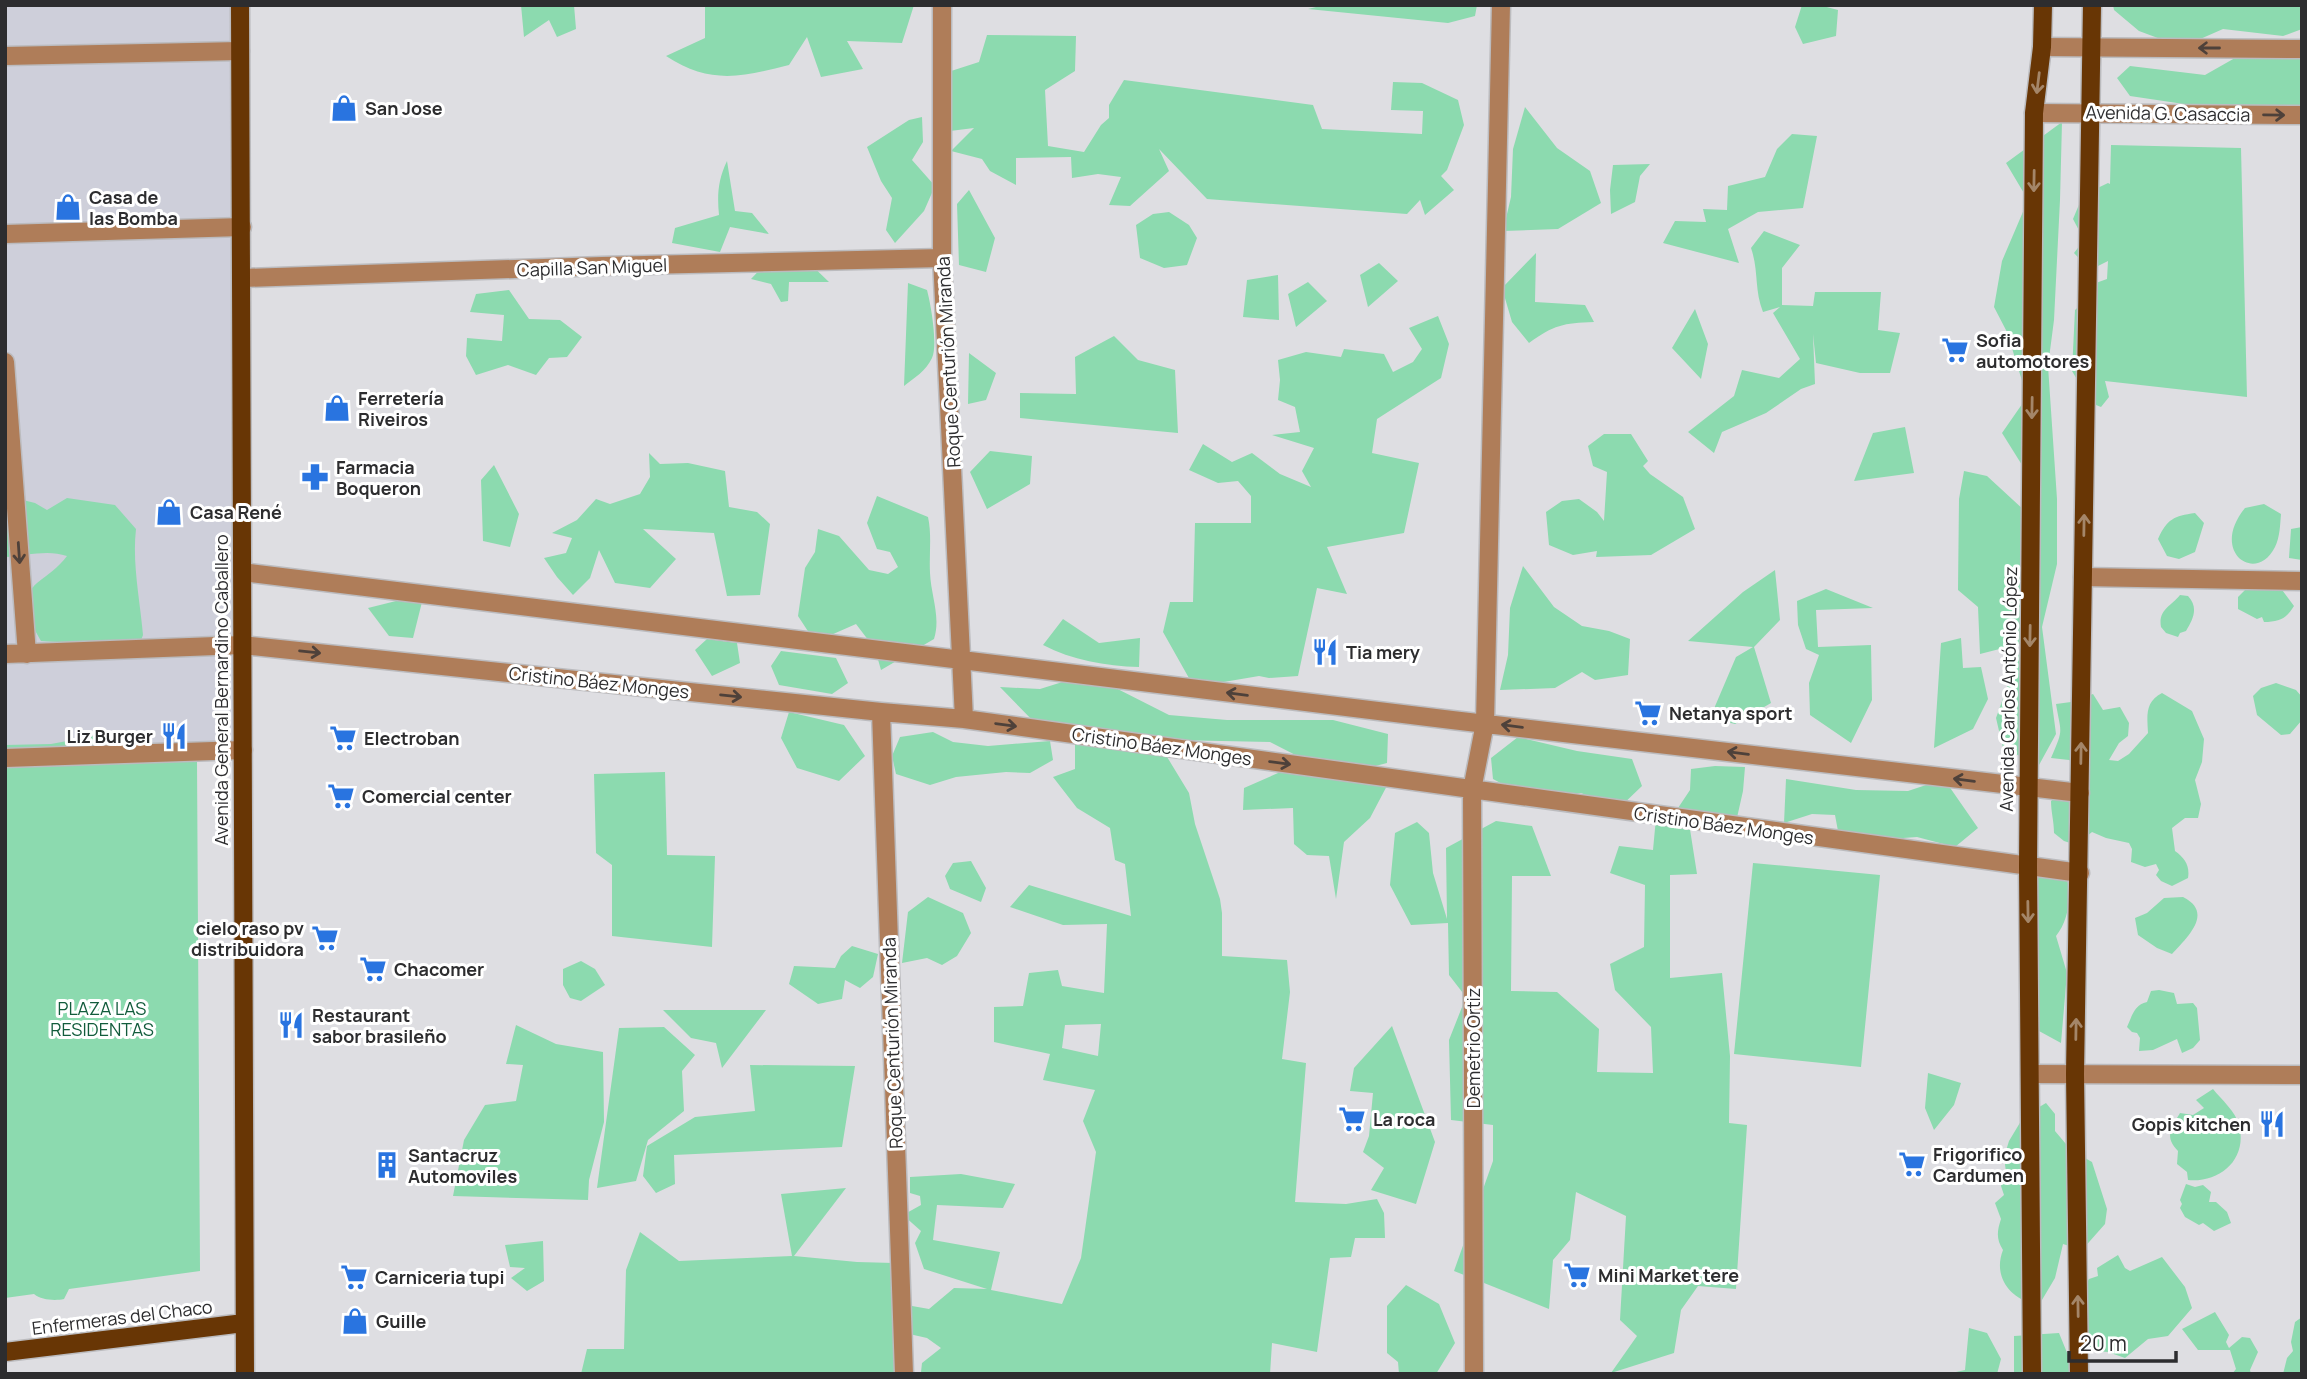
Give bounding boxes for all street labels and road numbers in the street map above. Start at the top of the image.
street label: Avenida G. Casaccia [2085,100,2251,126]
street label: Capilla San Miguel [516,252,668,282]
street label: Roque Centurión Miranda [930,256,966,468]
street label: Avenida General Bernardino Caballero [209,534,233,846]
street label: Avenida Carlos António López [1994,566,2022,812]
street label: Cristino Báez Monges [508,661,690,703]
street label: Cristino Báez Monges [1071,722,1253,770]
street label: Cristino Báez Monges [1633,801,1815,849]
street label: Roque Centurión Miranda [876,937,908,1149]
street label: Demetrio Ortiz [1461,988,1485,1108]
street label: Enfermeras del Chaco [30,1294,214,1340]

